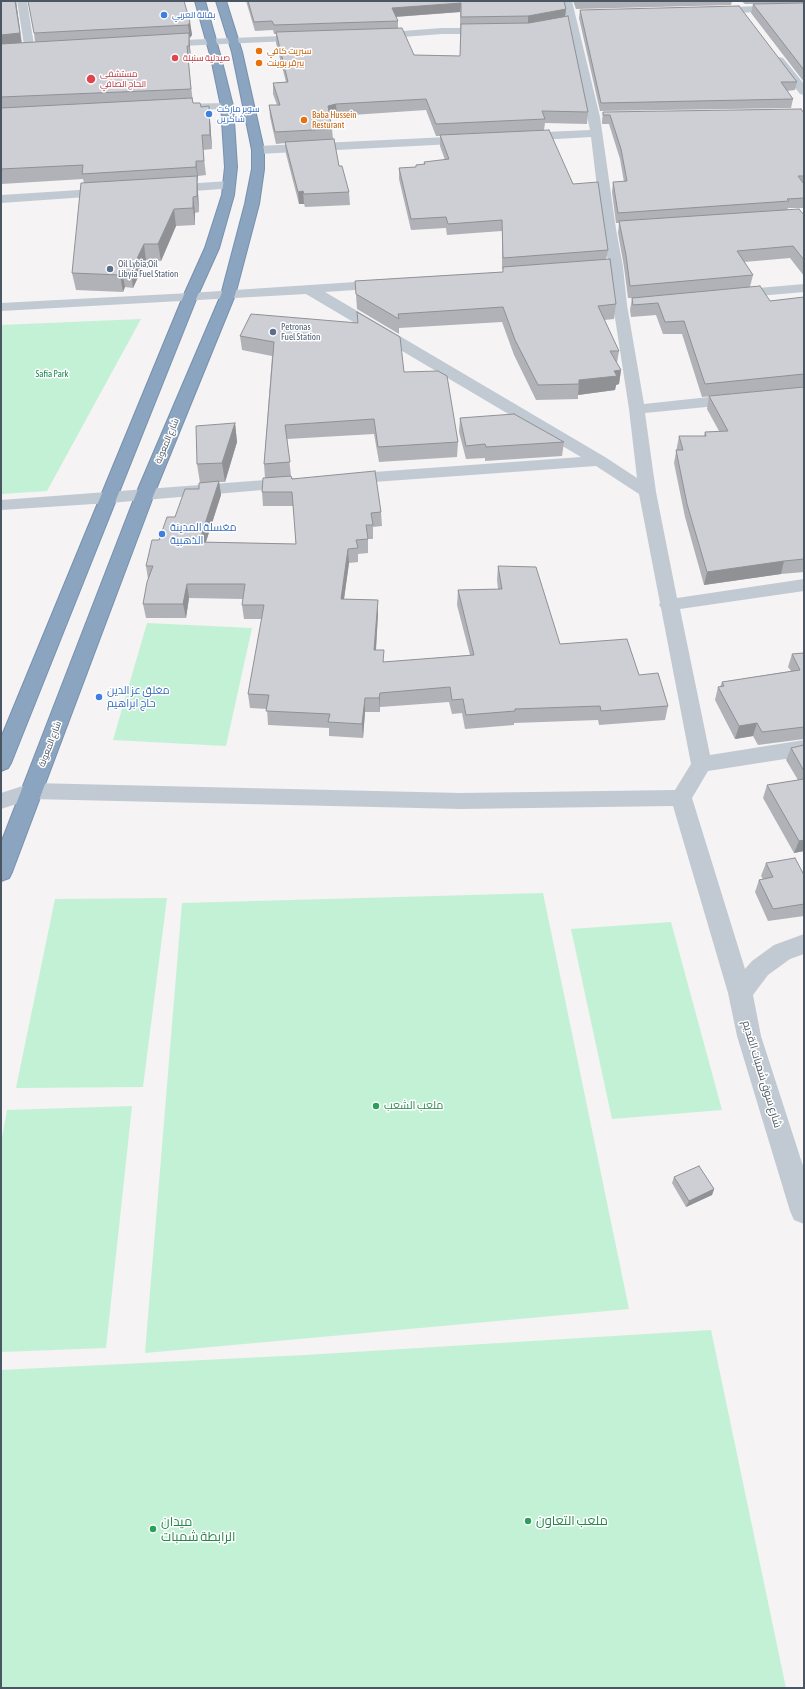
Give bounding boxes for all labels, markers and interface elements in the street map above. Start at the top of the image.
marker: بقالة العربي [159,10,169,20]
place label: بقالة العربي [172,10,215,20]
marker: سبريت كافي [254,46,264,56]
place label: سبريت كافي [267,46,311,56]
marker: صيدلية سنبلة [170,53,180,63]
place label: صيدلية سنبلة [183,53,230,63]
marker: بيرقر بوينت [254,58,264,68]
place label: بيرقر بوينت [267,58,304,68]
place label: مستشفى الحاج الصافي [100,69,146,90]
marker: مستشفى الحاج الصافي [85,73,97,85]
place label: سوبر ماركت شاكرين [217,104,260,125]
marker: سوبر ماركت شاكرين [204,109,214,119]
place label: Baba Hussein Resturant [312,110,357,131]
marker: Baba Hussein Resturant [299,115,309,125]
place label: Oil Lybia;Oil Libyia Fuel Station [118,259,178,280]
marker: Oil Lybia;Oil Libyia Fuel Station [105,264,115,274]
place label: Petronas Fuel Station [281,322,320,343]
marker: Petronas Fuel Station [268,327,278,337]
park label: Safia Park [36,369,68,379]
street label: شارع المعونة [153,417,181,465]
place label: مغسلة المدينة الذهبية [170,521,237,547]
marker: مغسلة المدينة الذهبية [157,529,167,539]
place label: مغلق عز الدين حاج ابراهيم [107,684,170,710]
marker: مغلق عز الدين حاج ابراهيم [94,692,104,702]
street label: شارع المعونة [36,720,64,768]
street label: شارع سوق شمبات القديم [739,1019,785,1129]
place label: ملعب الشعب [384,1099,443,1113]
marker: ملعب الشعب [371,1101,381,1111]
place label: ملعب التعاون [536,1513,608,1529]
place label: ميدان الرابطة شمبات [161,1514,235,1545]
marker: ملعب التعاون [523,1516,533,1526]
marker: ميدان الرابطة شمبات [148,1524,158,1534]

